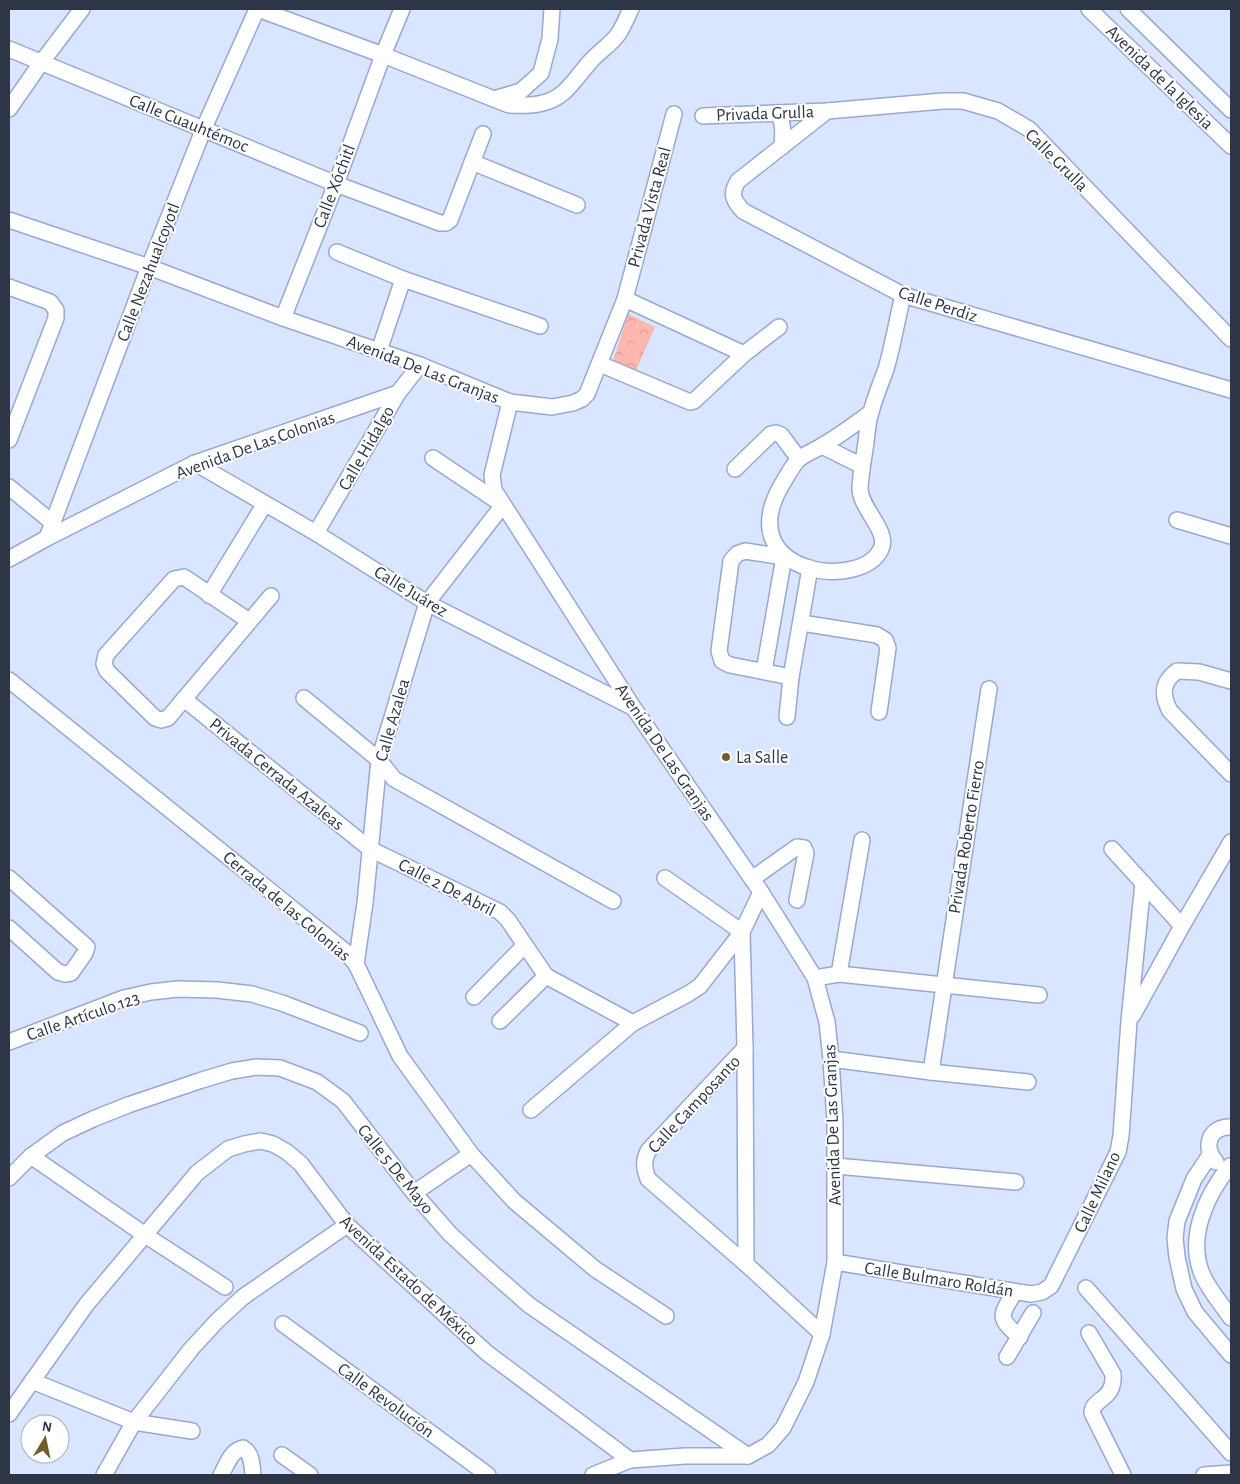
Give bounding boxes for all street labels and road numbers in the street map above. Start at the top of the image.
street label: Avenida de la Iglesia [1102,22,1216,133]
street label: Calle Cuauhtémoc [126,92,251,156]
street label: Privada Grulla [716,103,814,125]
street label: Calle Grulla [1021,126,1091,196]
street label: Calle Xóchitl [311,142,359,231]
street label: Privada Vista Real [625,145,675,270]
street label: Calle Nezahualcoyotl [114,200,184,344]
street label: Calle Perdiz [896,284,979,326]
street label: Avenida De Las Granjas [344,333,501,407]
street label: Calle Hidalgo [336,403,398,494]
street label: Avenida De Las Colonias [173,409,337,483]
street label: Calle Juárez [371,563,450,621]
street label: Calle Azalea [373,677,413,764]
street label: Avenida De Las Granjas [612,681,717,825]
street label: Privada Cerrada Azaleas [206,715,347,834]
street label: Privada Roberto Fierro [946,759,988,915]
street label: Cerrada de las Colonias [219,848,354,965]
street label: Calle 2 De Abril [395,856,498,920]
street label: Calle Artículo 123 [25,989,142,1045]
street label: Avenida De Las Granjas [821,1044,845,1206]
street label: Calle Camposanto [645,1052,744,1157]
street label: Calle 5 De Mayo [354,1121,437,1218]
street label: Calle Milano [1071,1149,1125,1236]
street label: Avenida Estado de México [336,1212,481,1349]
street label: Calle Bulmaro Roldán [863,1259,1015,1301]
street label: Calle Revolución [334,1360,437,1442]

